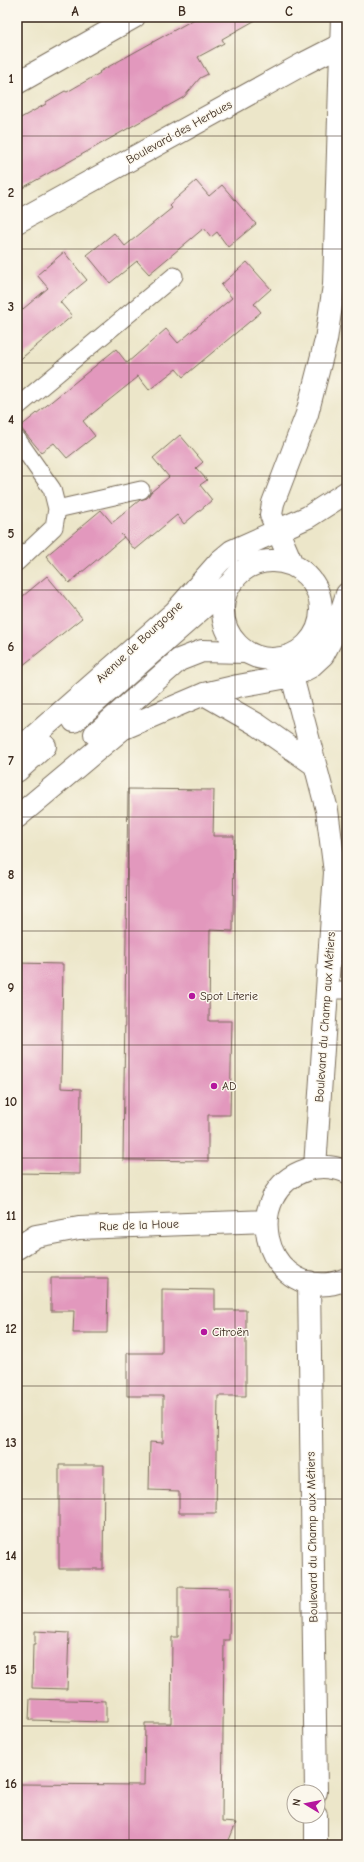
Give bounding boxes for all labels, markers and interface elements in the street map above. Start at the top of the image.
text: A [71,4,79,19]
text: B [178,4,186,19]
text: C [285,4,293,19]
text: 1 [8,71,14,86]
street label: Boulevard des Herbues [124,97,234,167]
text: 2 [8,185,14,200]
text: 3 [8,299,14,314]
text: 4 [8,412,14,427]
text: 5 [8,526,15,541]
street label: Avenue de Bourgogne [93,598,185,686]
text: 6 [8,639,15,654]
text: 7 [8,753,14,768]
text: 8 [8,867,14,882]
street label: Boulevard du Champ aux Métiers [312,931,338,1103]
text: 9 [8,980,15,995]
place label: Spot Literie [200,989,258,1003]
marker: Spot Literie [187,991,197,1001]
place label: AD [222,1079,237,1093]
marker: AD [209,1081,219,1091]
text: 10 [5,1094,17,1109]
text: 11 [6,1208,16,1223]
street label: Rue de la Houe [99,1217,179,1233]
text: 12 [5,1321,17,1336]
place label: Citroën [212,1325,249,1339]
marker: Citroën [199,1327,209,1337]
text: 13 [5,1435,17,1450]
street label: Boulevard du Champ aux Métiers [304,1451,320,1623]
text: 14 [5,1548,17,1563]
text: 15 [5,1662,17,1677]
text: 16 [5,1776,17,1791]
north arrow [286,1784,326,1824]
text: N [290,1798,304,1807]

